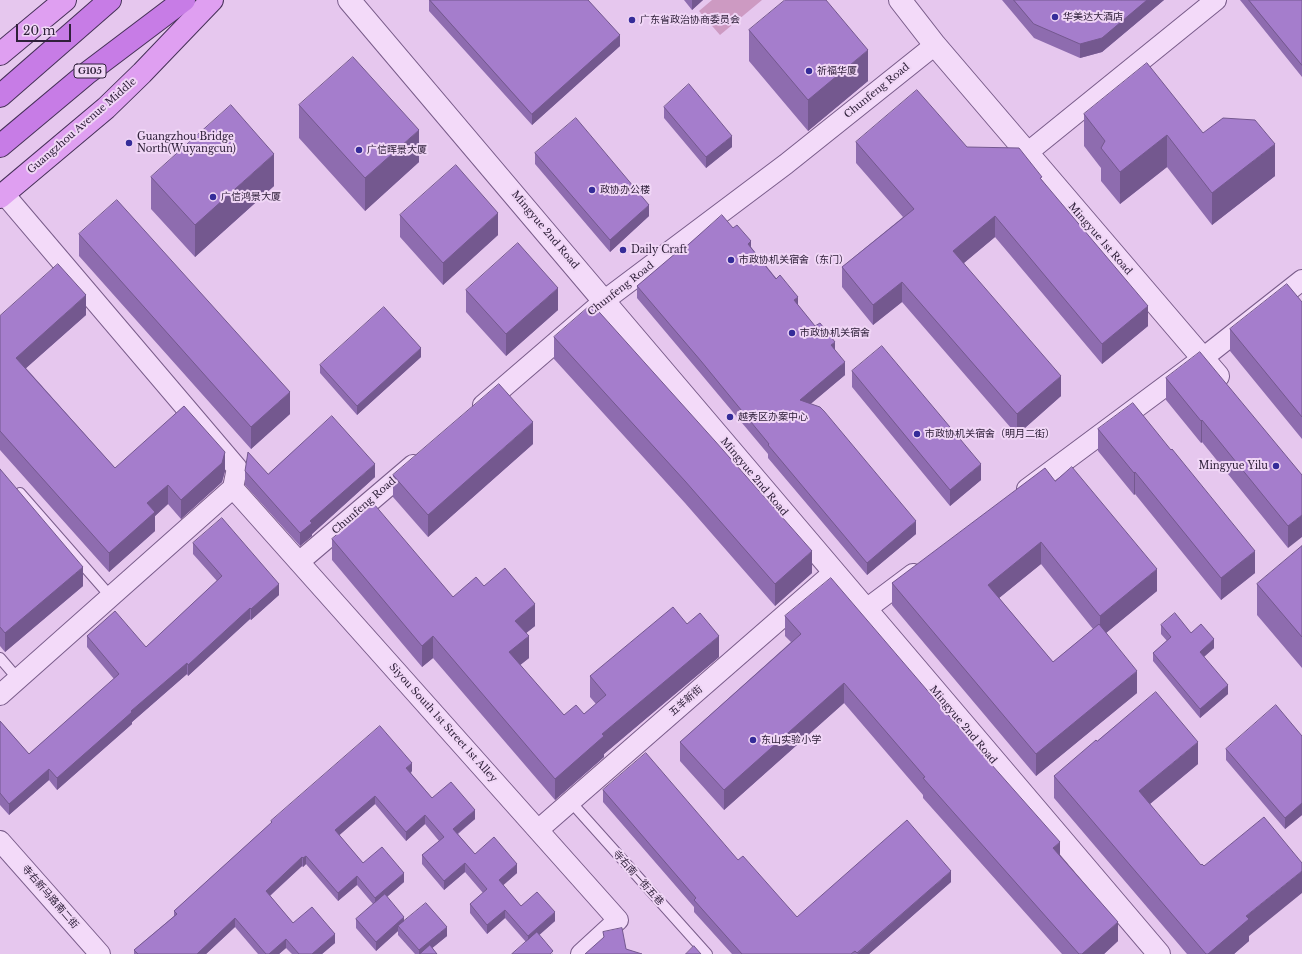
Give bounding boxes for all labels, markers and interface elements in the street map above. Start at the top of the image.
place label: 华美达大酒店 [1063,11,1123,23]
marker: 华美达大酒店 [1050,12,1060,22]
place label: 广东省政治协商委员会 [640,14,740,26]
marker: 广东省政治协商委员会 [627,15,637,25]
scale bar [18,16,73,42]
text: 20 m [23,23,55,38]
street label: Chunfeng Road [842,61,912,121]
road number: G105 [74,64,106,78]
place label: 祈福华厦 [817,65,857,77]
marker: 祈福华厦 [804,66,814,76]
street label: Guangzhou Avenue Middle [25,76,139,176]
place label: Guangzhou Bridge North(Wuyangcun) [137,131,236,154]
marker: Guangzhou Bridge North(Wuyangcun) [124,138,134,148]
place label: 广信晖景大厦 [367,144,427,156]
marker: 广信晖景大厦 [354,145,364,155]
place label: 政协办公楼 [600,184,650,196]
marker: 政协办公楼 [587,185,597,195]
street label: Mingyue 2nd Road [509,189,581,271]
place label: 广信鸿景大厦 [221,191,281,203]
marker: 广信鸿景大厦 [208,192,218,202]
street label: Mingyue 1st Road [1066,201,1134,277]
place label: Daily Craft [631,244,687,256]
marker: Daily Craft [618,245,628,255]
place label: 市政协机关宿舍（东门） [739,254,849,266]
marker: 市政协机关宿舍（东门） [726,255,736,265]
street label: Chunfeng Road [586,259,656,319]
place label: 市政协机关宿舍 [800,327,870,339]
marker: 市政协机关宿舍 [787,328,797,338]
place label: 越秀区办案中心 [738,411,808,423]
marker: 越秀区办案中心 [725,412,735,422]
place label: 市政协机关宿舍（明月二街） [925,428,1055,440]
marker: 市政协机关宿舍（明月二街） [912,429,922,439]
street label: Mingyue 2nd Road [718,436,790,518]
place label: Mingyue Yilu [1199,460,1268,472]
marker: Mingyue Yilu [1271,461,1281,471]
street label: Chunfeng Road [330,475,398,537]
street label: Siyou South 1st Street 1st Alley [386,661,500,785]
street label: 五羊新街 [667,683,705,719]
street label: Mingyue 2nd Road [927,684,999,766]
place label: 东山实验小学 [761,734,821,746]
marker: 东山实验小学 [748,735,758,745]
street label: 寺右南一街五巷 [610,848,666,908]
street label: 寺右新马路南二街 [19,863,81,931]

